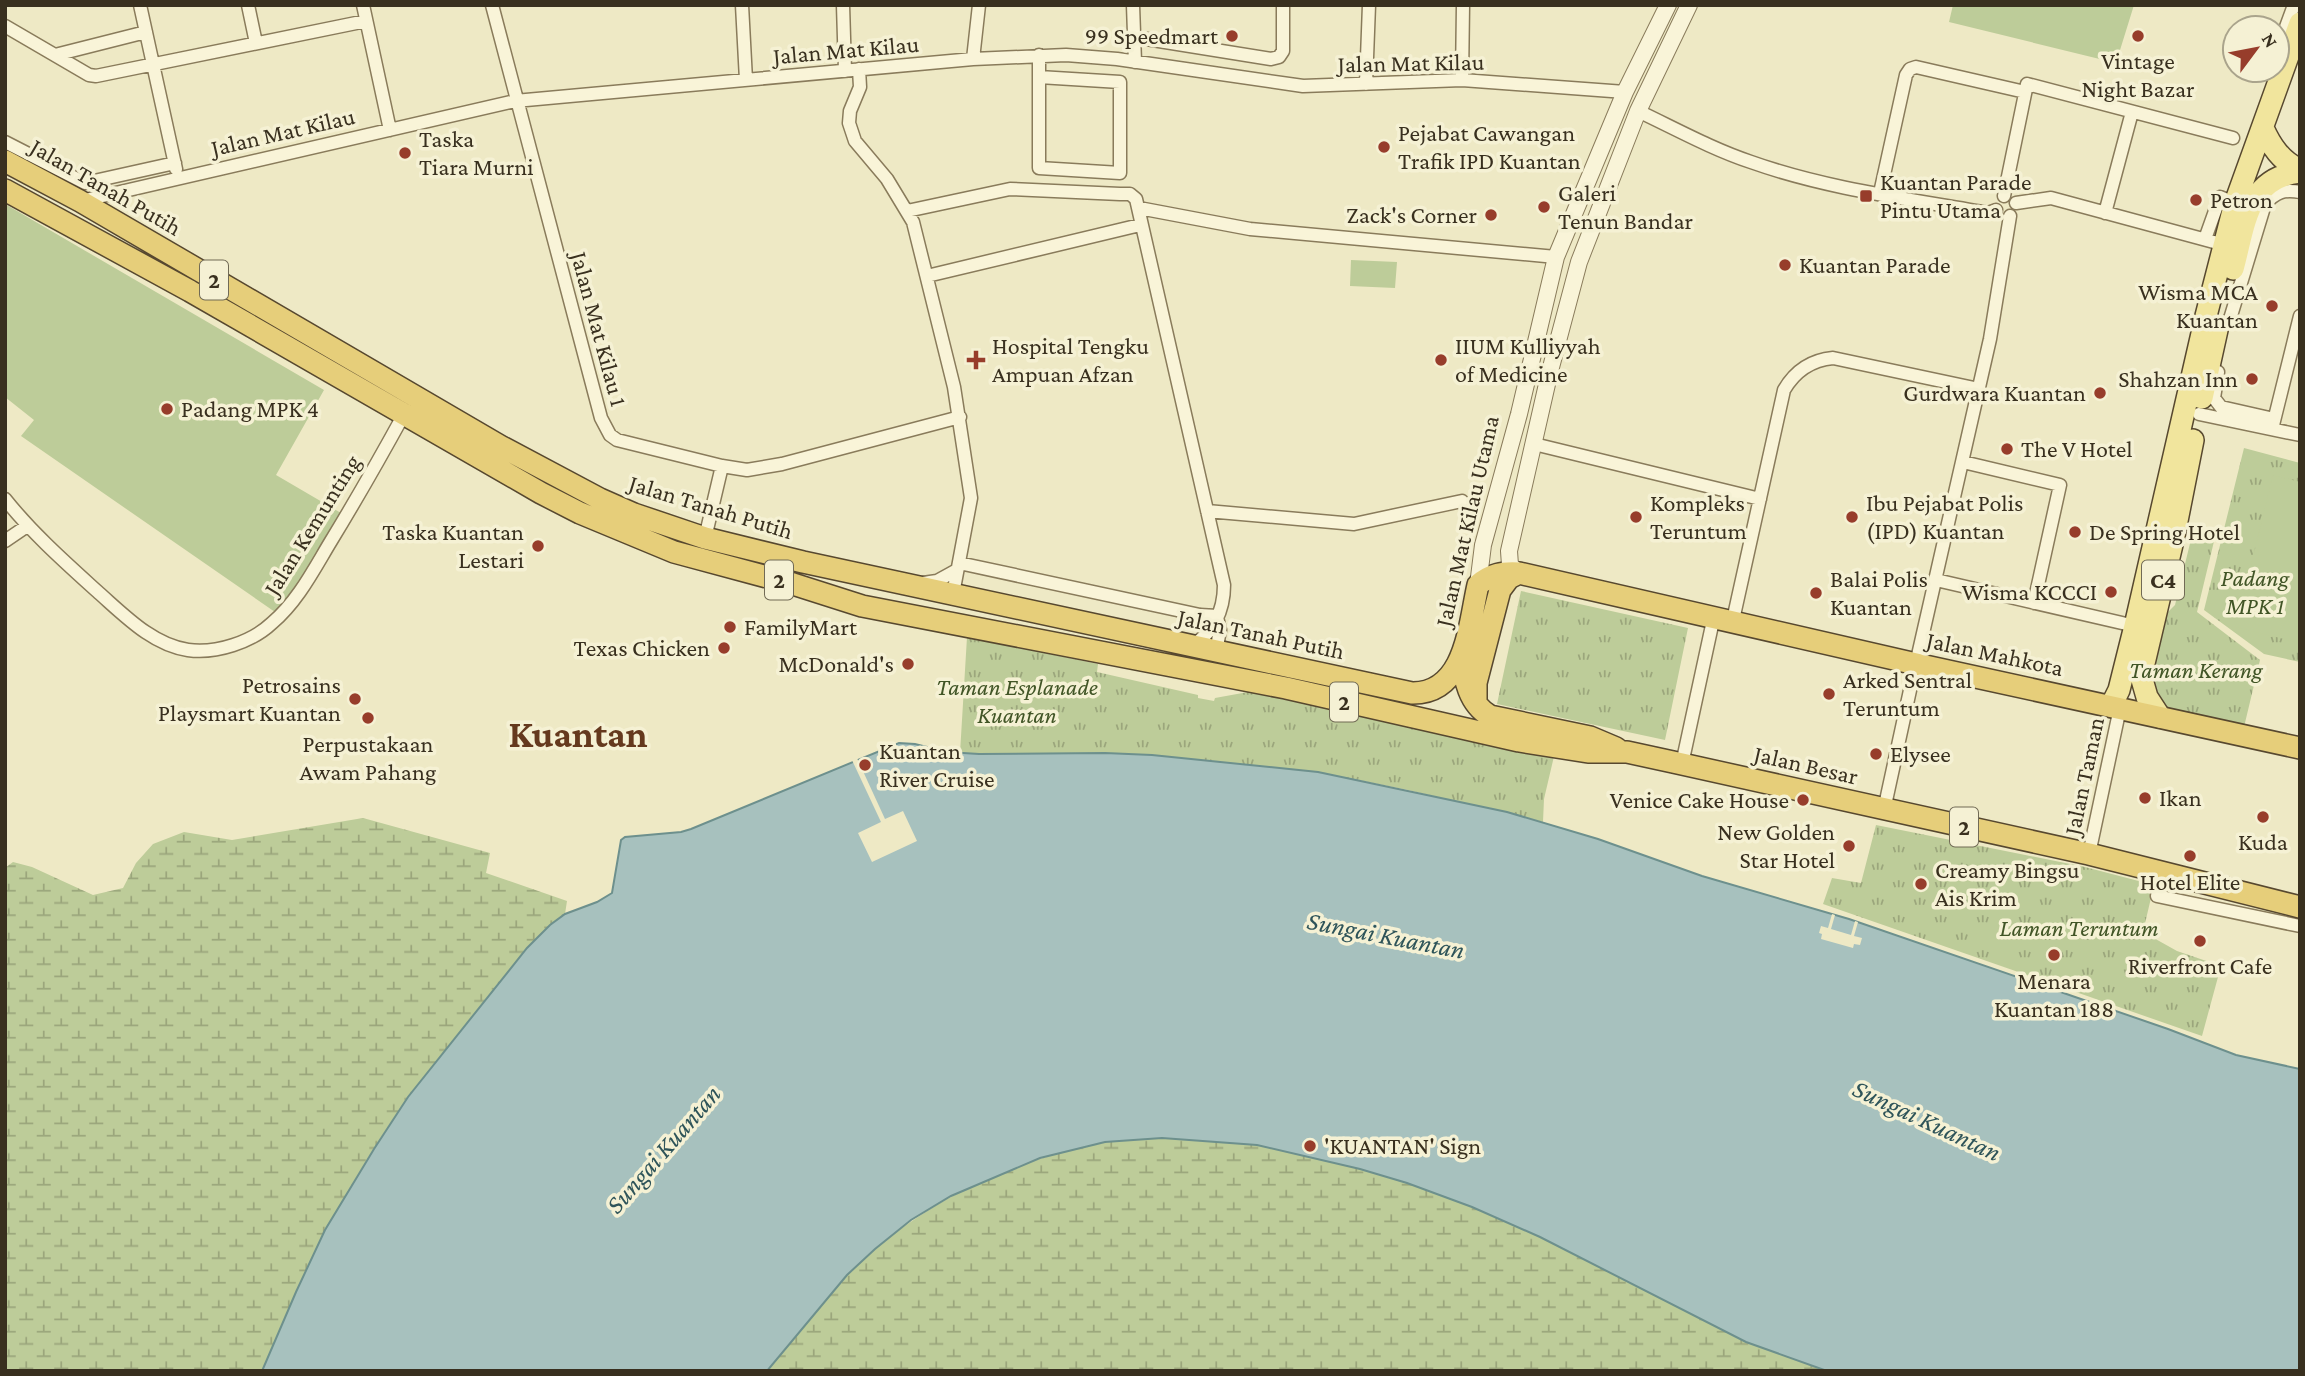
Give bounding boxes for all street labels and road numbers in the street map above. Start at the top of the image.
street label: Jalan Mat Kilau [770,30,920,70]
street label: Jalan Mat Kilau [1335,48,1485,77]
street label: Jalan Mat Kilau [206,102,358,162]
street label: Jalan Tanah Putih [24,131,187,241]
street label: Jalan Mat Kilau 1 [565,247,633,409]
road number: 2 [200,260,228,300]
street label: Jalan Mat Kilau Utama [1429,413,1504,631]
street label: Jalan Kemunting [256,449,366,602]
street label: Jalan Tanah Putih [624,468,796,544]
road number: 2 [765,560,793,600]
road number: C4 [2142,560,2184,600]
street label: Jalan Tanah Putih [1173,602,1347,664]
street label: Jalan Mahkota [1922,625,2066,681]
road number: 2 [1330,682,1358,722]
street label: Jalan Taman [2057,714,2109,839]
street label: Jalan Besar [1750,739,1861,790]
road number: 2 [1950,807,1978,846]

